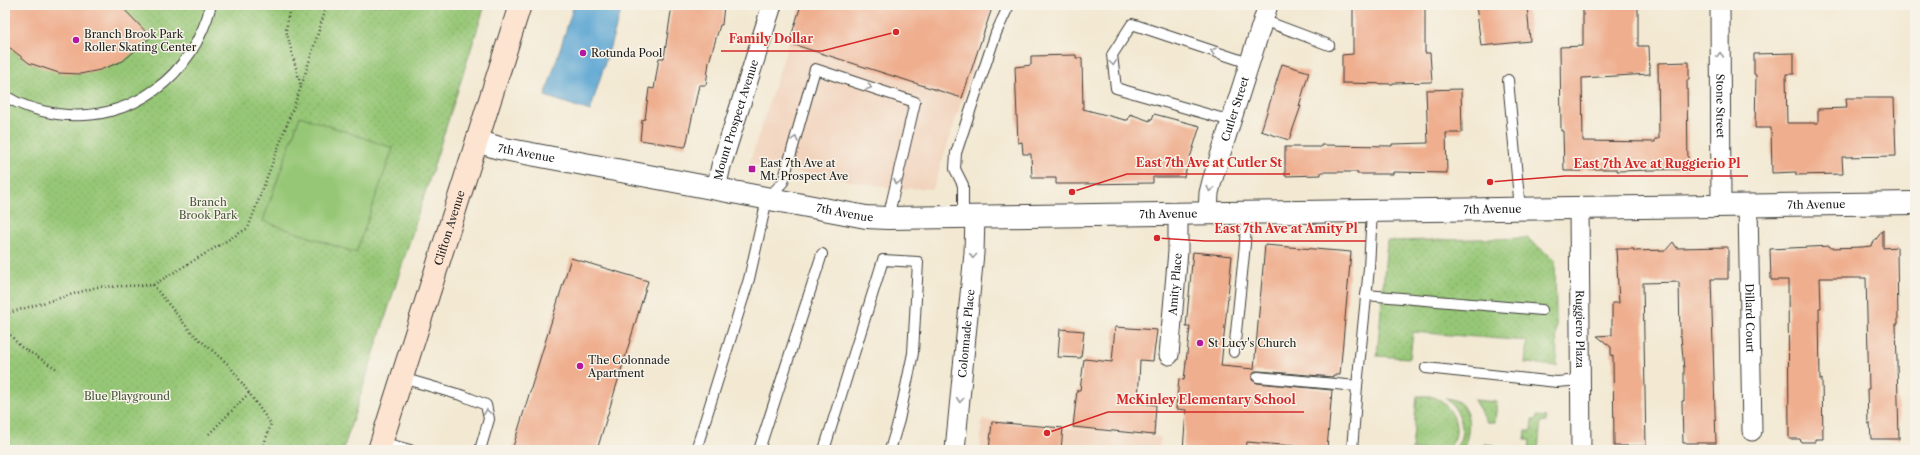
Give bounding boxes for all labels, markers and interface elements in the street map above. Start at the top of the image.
place label: Branch Brook Park Roller Skating Center [84,27,197,54]
callout: Family Dollar [721,27,822,51]
text: Family Dollar [729,31,813,46]
marker: Branch Brook Park Roller Skating Center [71,35,81,45]
place label: Rotunda Pool [591,46,663,60]
one-way arrow [1209,47,1216,56]
marker: Rotunda Pool [578,48,588,58]
one-way arrow [1716,52,1724,58]
street label: Mount Prospect Avenue [711,58,761,182]
one-way arrow [1108,60,1117,66]
street label: Stone Street [1713,74,1728,138]
street label: Cutler Street [1218,75,1252,143]
one-way arrow [865,82,872,91]
one-way arrow [790,136,799,143]
street label: 7th Avenue [497,141,556,165]
callout: East 7th Ave at Cutler St [1127,150,1290,174]
callout: East 7th Ave at Ruggierio Pl [1565,152,1748,176]
text: East 7th Ave at Cutler St [1136,155,1282,170]
place label: East 7th Ave at Mt. Prospect Ave [760,156,848,183]
text: East 7th Ave at Ruggierio Pl [1573,156,1741,171]
marker: East 7th Ave at Mt. Prospect Ave [747,164,757,174]
one-way arrow [893,178,901,185]
one-way arrow [1207,186,1215,192]
street label: Clifton Avenue [431,189,468,267]
park label: Branch Brook Park [179,195,238,222]
street label: 7th Avenue [1787,197,1845,212]
street label: 7th Avenue [815,201,874,224]
street label: 7th Avenue [1463,202,1521,217]
street label: 7th Avenue [1139,206,1197,221]
callout: East 7th Ave at Amity Pl [1205,217,1366,241]
text: East 7th Ave at Amity Pl [1214,221,1358,236]
street label: Amity Place [1165,252,1185,317]
one-way arrow [969,253,978,259]
street label: Dillard Court [1742,283,1758,353]
street label: Colonnade Place [955,289,977,378]
street label: Ruggiero Plaza [1573,290,1587,368]
place label: St Lucy's Church [1208,336,1297,350]
marker: St Lucy's Church [1195,338,1205,348]
place label: The Colonnade Apartment [587,353,670,380]
marker: The Colonnade Apartment [575,361,585,371]
callout: McKinley Elementary School [1108,388,1304,412]
park label: Blue Playground [84,389,170,403]
text: McKinley Elementary School [1116,392,1296,407]
one-way arrow [955,397,964,403]
one-way arrow [484,409,492,415]

